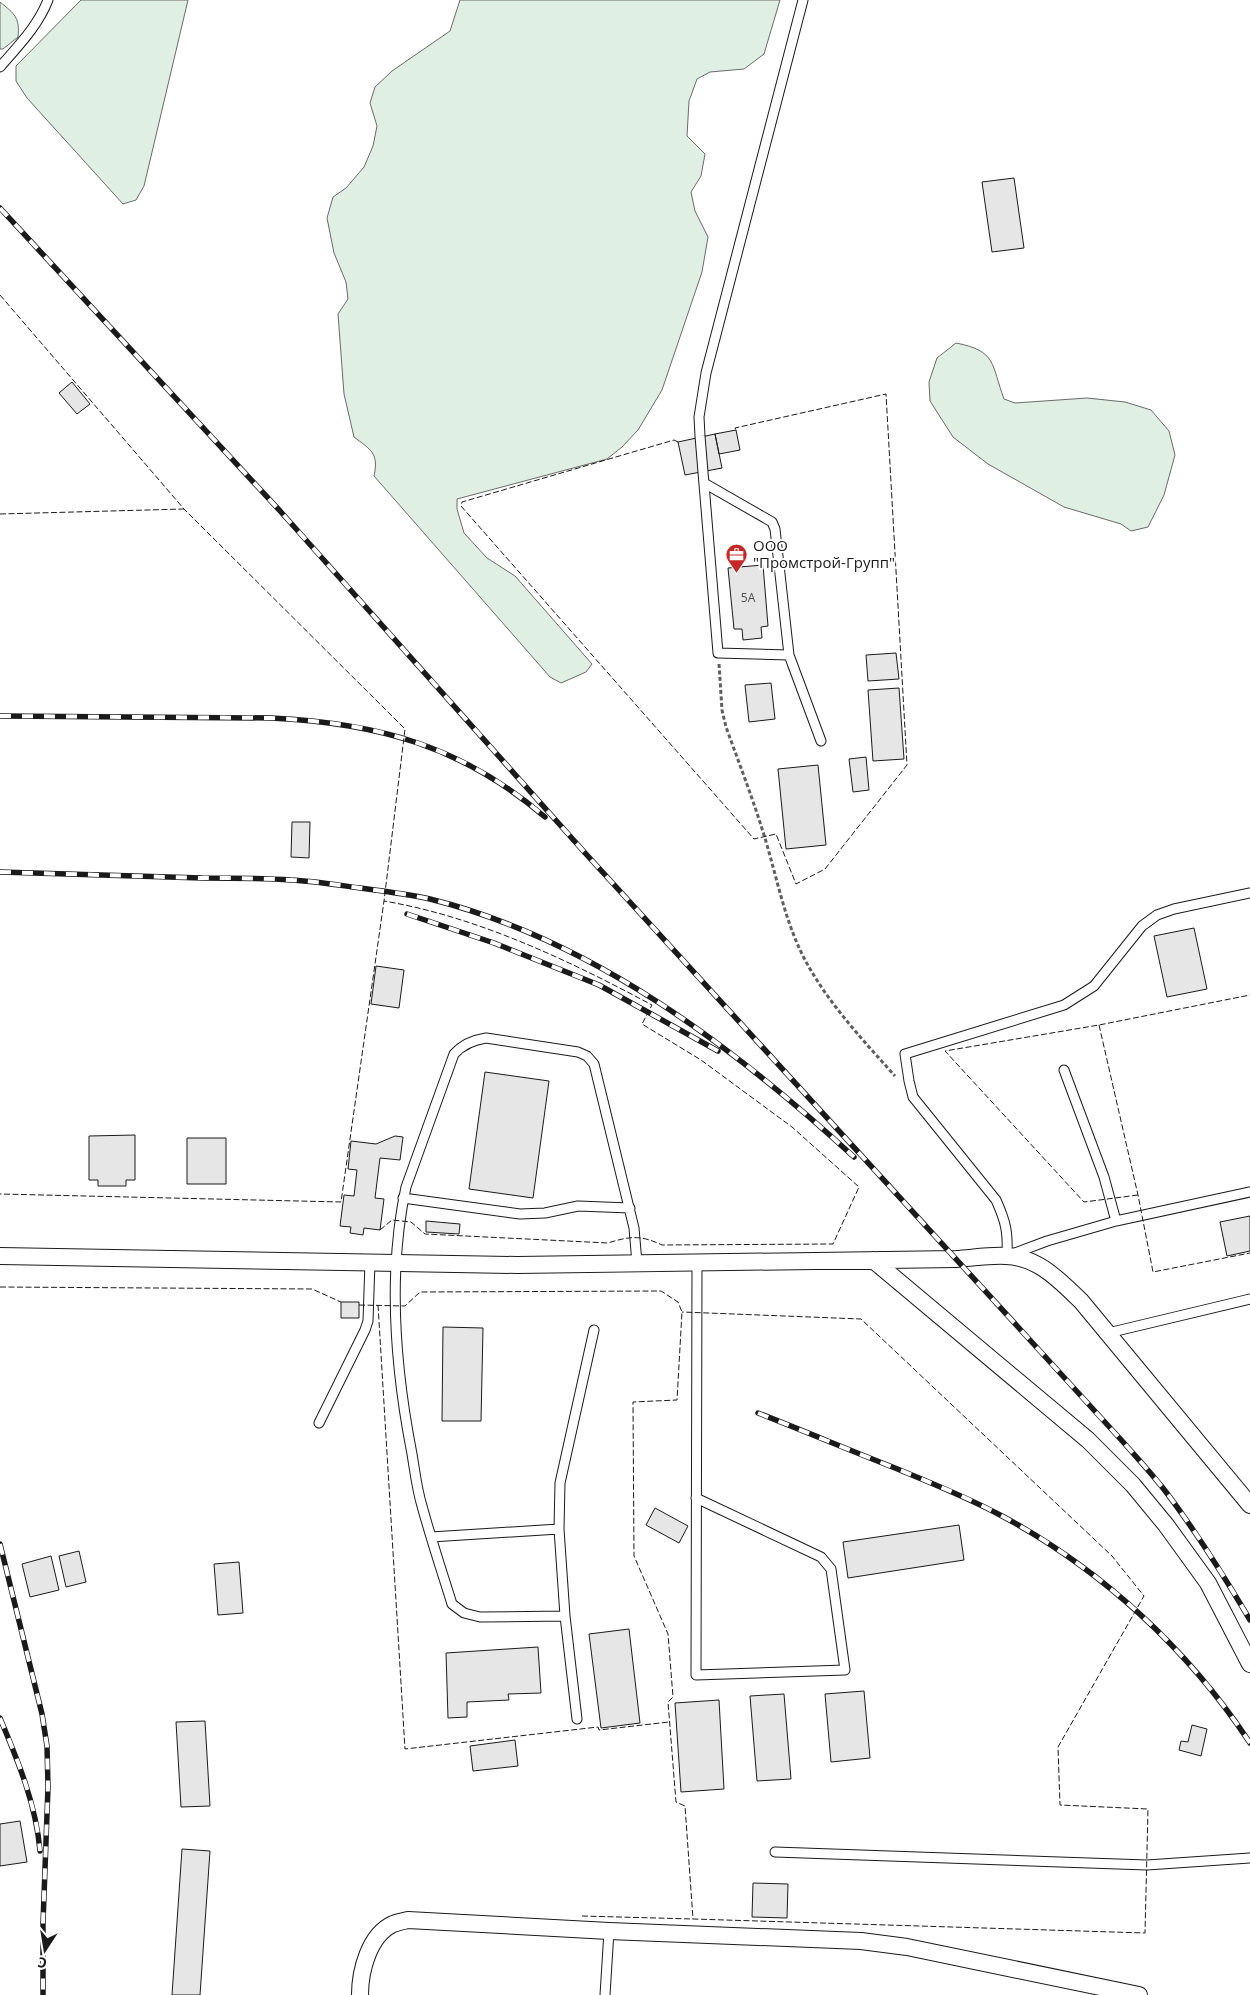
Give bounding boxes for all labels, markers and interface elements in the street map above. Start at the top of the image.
place label: ООО "Промстрой-Групп" [753,535,895,572]
office icon: ООО "Промстрой-Групп" [725,542,749,573]
house number: 5А [741,589,756,606]
north arrow [20,1925,70,1975]
text: С [36,1953,49,1973]

